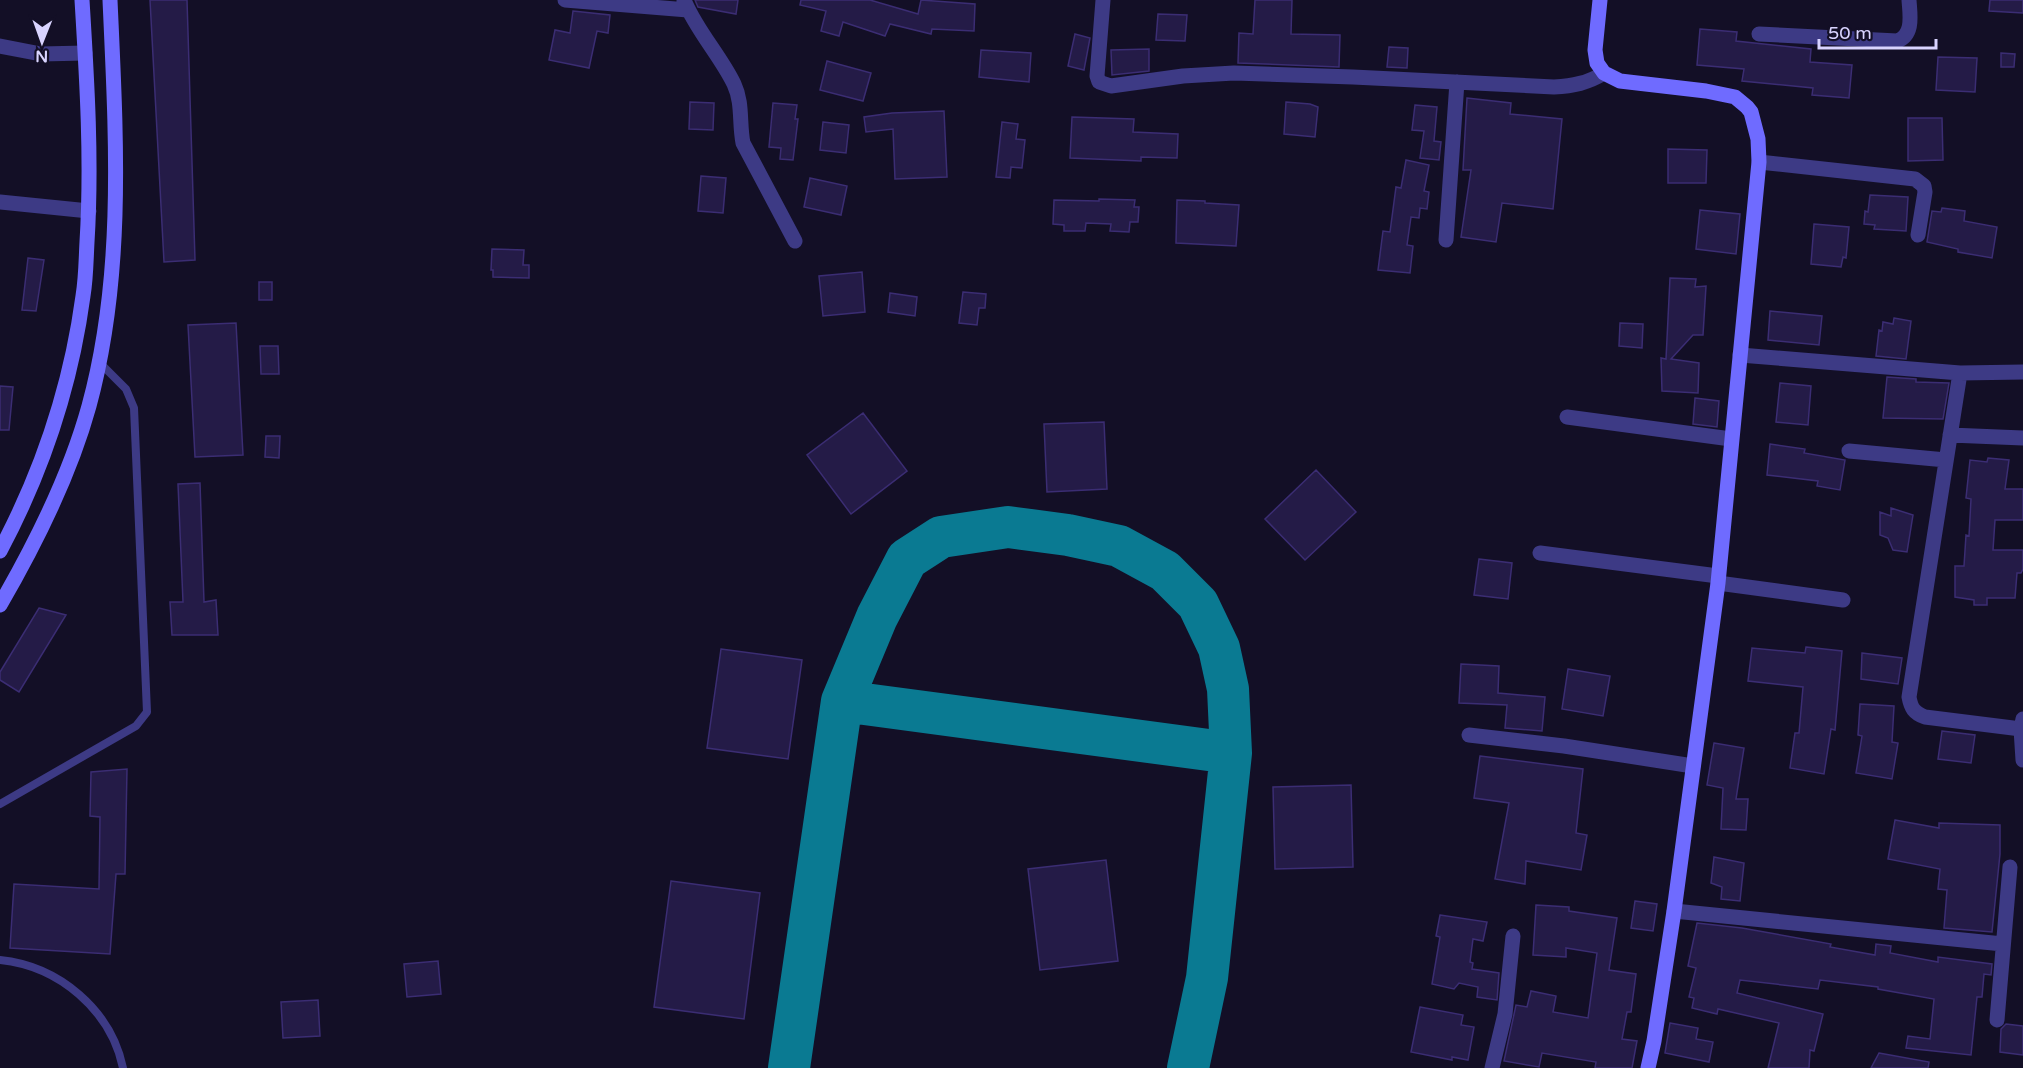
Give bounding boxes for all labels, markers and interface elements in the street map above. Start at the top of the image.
north arrow [12,12,72,72]
scale bar [1819,12,1936,50]
text: 50 m [1828,22,1872,44]
text: N [35,46,48,66]

